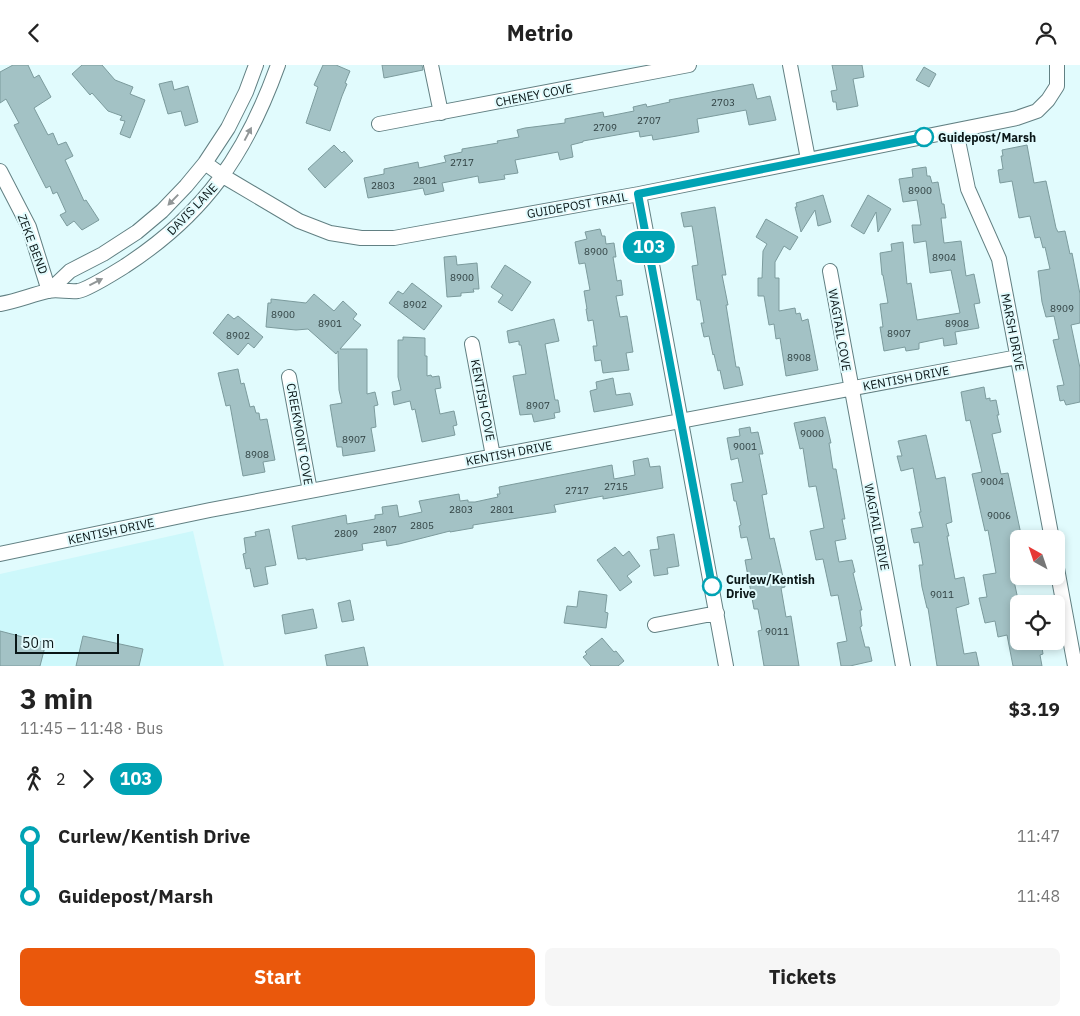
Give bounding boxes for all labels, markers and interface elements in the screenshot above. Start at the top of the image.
text: Metrio [507,18,573,47]
icon: back [20,19,48,47]
icon: person [1032,19,1060,47]
street label: CHENEY COVE [494,80,574,110]
house number: 2703 [711,96,735,109]
house number: 2707 [637,114,661,127]
house number: 2709 [593,121,617,134]
one-way arrow [244,127,252,141]
marker: Guidepost/Marsh [914,127,934,147]
place label: Guidepost/Marsh [938,130,1036,145]
house number: 2717 [450,156,474,169]
house number: 2801 [413,174,437,187]
house number: 2803 [371,179,395,192]
street label: DAVIS LANE [164,180,220,238]
house number: 8900 [908,184,932,197]
street label: GUIDEPOST TRAIL [526,189,628,221]
one-way arrow [167,193,179,205]
street label: ZEKE BEND [15,212,51,276]
line badge: 103 [620,231,678,263]
text: 103 [633,235,665,258]
house number: 8900 [584,245,608,258]
house number: 8904 [932,251,956,264]
house number: 8900 [450,271,474,284]
one-way arrow [89,278,103,286]
street label: WAGTAIL COVE [825,288,855,372]
street label: MARSH DRIVE [998,292,1028,372]
house number: 8902 [403,298,427,311]
house number: 8909 [1050,302,1074,315]
house number: 8900 [271,308,295,321]
house number: 8901 [318,317,342,330]
house number: 8908 [945,317,969,330]
house number: 8907 [887,327,911,340]
house number: 8902 [226,329,250,342]
house number: 8908 [787,351,811,364]
street label: KENTISH COVE [468,358,498,442]
street label: KENTISH DRIVE [861,362,951,394]
street label: CREEKMONT COVE [284,382,316,486]
house number: 8907 [526,399,550,412]
house number: 9000 [800,427,824,440]
house number: 8907 [342,433,366,446]
street label: KENTISH DRIVE [464,437,554,469]
house number: 9001 [733,440,757,453]
house number: 8908 [245,448,269,461]
house number: 9004 [980,475,1004,488]
house number: 2715 [604,480,628,493]
street label: WAGTAIL DRIVE [861,482,893,572]
house number: 2717 [565,484,589,497]
house number: 2803 [449,503,473,516]
house number: 2801 [490,503,514,516]
house number: 9006 [987,509,1011,522]
street label: KENTISH DRIVE [67,515,155,547]
house number: 2805 [410,519,434,532]
house number: 2807 [373,523,397,536]
house number: 2809 [334,527,358,540]
north arrow [1010,530,1065,585]
map controls [1010,530,1065,650]
place label: Curlew/Kentish Drive [726,572,815,601]
marker: Curlew/Kentish Drive [702,576,722,596]
house number: 9011 [930,588,954,601]
button: locate [1010,595,1065,650]
house number: 9011 [765,625,789,638]
scale bar [15,631,119,654]
text: 50 m [22,634,54,652]
text: 3 min [20,680,93,717]
text: $3.19 [1008,697,1060,721]
text: 11:45 – 11:48 · Bus [20,718,163,738]
icon: walk [20,765,48,793]
icon: forward [74,765,102,793]
text: 103 [120,767,152,790]
text: 2 [56,769,66,789]
text: Curlew/Kentish Drive [58,824,250,848]
text: 11:47 [1017,826,1060,846]
text: Guidepost/Marsh [58,884,213,908]
text: 11:48 [1017,886,1060,906]
button: Start [20,948,535,1006]
button: Tickets [545,948,1060,1006]

